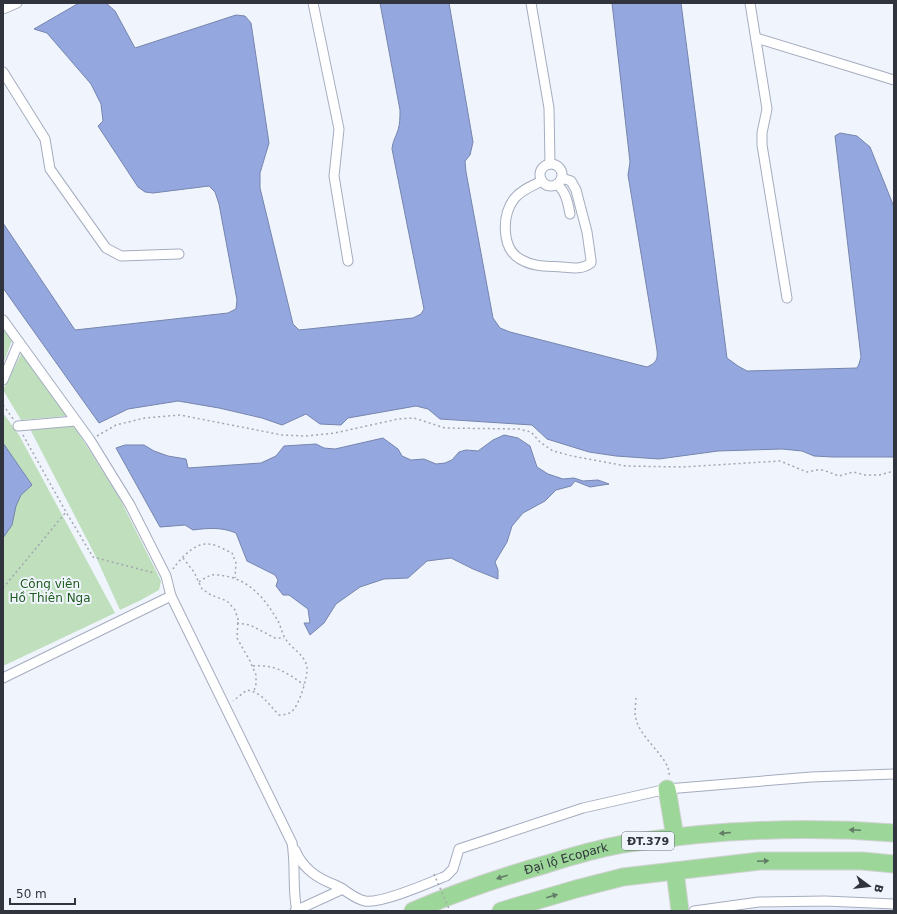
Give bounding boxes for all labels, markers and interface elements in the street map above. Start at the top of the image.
park label: Công viên Hồ Thiên Nga [9,577,91,605]
one-way arrow [849,827,861,834]
one-way arrow [719,830,731,836]
road number: ĐT.379 [622,832,674,850]
street label: Đại lộ Ecopark [522,840,610,877]
one-way arrow [757,858,770,864]
north arrow [849,866,889,906]
one-way arrow [496,874,508,880]
scale bar [10,880,75,906]
text: B [871,883,886,894]
text: 50 m [16,887,47,901]
one-way arrow [546,893,558,899]

